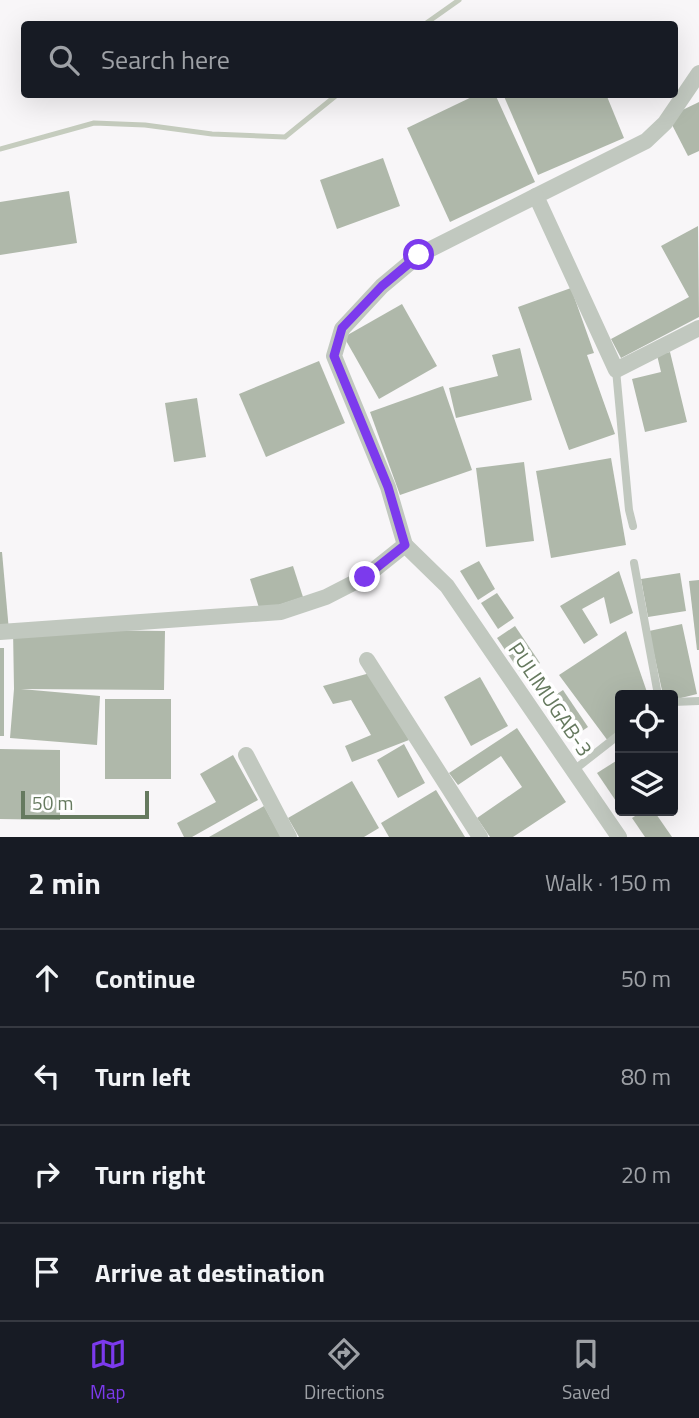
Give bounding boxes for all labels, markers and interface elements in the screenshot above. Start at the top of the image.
search box [21,21,678,98]
text: Search here [101,40,230,79]
icon: search [45,41,83,79]
route start [403,239,434,270]
route end [349,561,380,592]
street label: PULIMUGAB-3 [501,635,601,763]
map controls [615,690,678,816]
button: locate [615,690,678,753]
button: layers [615,753,678,816]
scale bar [21,788,149,820]
text: 50 m [32,788,73,817]
text: 2 min [28,860,101,906]
text: Walk · 150 m [545,865,671,900]
icon: ahead [28,959,66,997]
text: Continue [95,959,195,998]
text: 50 m [621,961,671,996]
icon: left [28,1057,66,1095]
text: Turn left [95,1057,190,1096]
text: 80 m [621,1059,671,1094]
icon: right [28,1155,66,1193]
text: Turn right [95,1155,206,1194]
text: 20 m [621,1157,671,1192]
icon: arrive [28,1253,66,1291]
text: Arrive at destination [95,1253,325,1292]
tab: Map [89,1335,127,1406]
tab: Directions [304,1335,385,1406]
tab: Saved [562,1335,610,1406]

